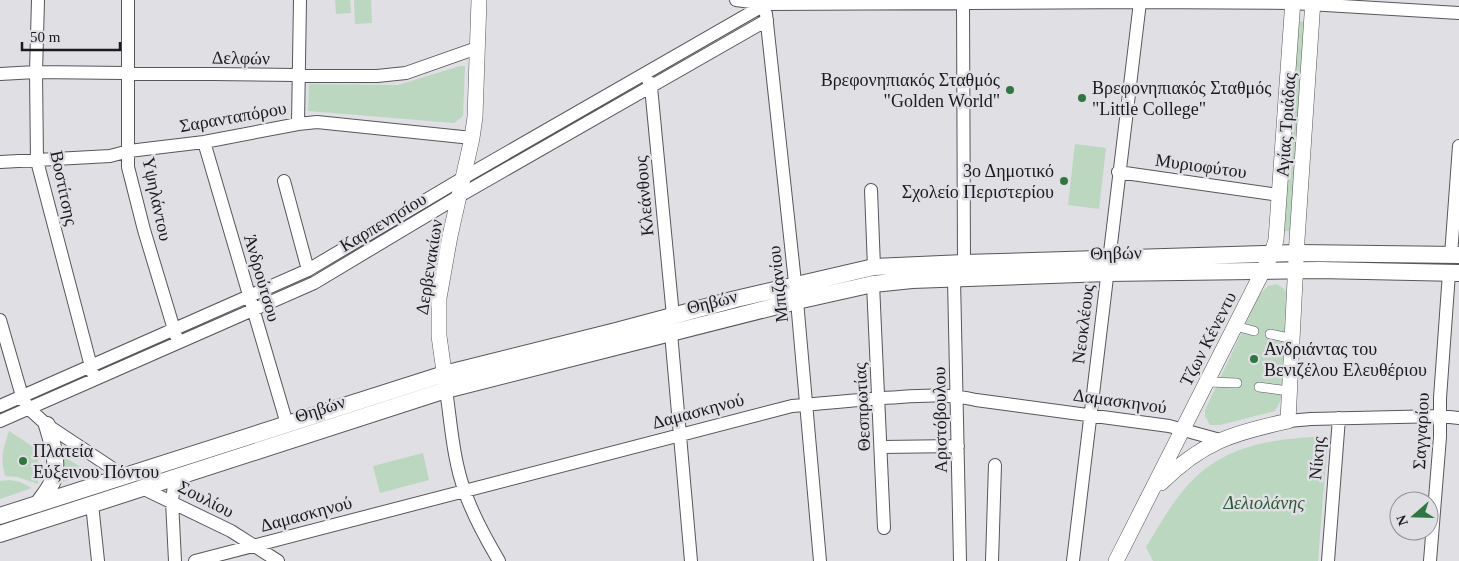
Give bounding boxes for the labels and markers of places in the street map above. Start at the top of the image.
place label: Βρεφονηπιακός Σταθμός "Golden World" [821,70,1000,111]
place label: Βρεφονηπιακός Σταθμός "Little College" [1092,78,1271,119]
marker: Βρεφονηπιακός Σταθμός "Golden World" [1004,84,1016,96]
marker: Βρεφονηπιακός Σταθμός "Little College" [1076,92,1088,104]
place label: 3ο Δημοτικό Σχολείο Περιστερίου [902,161,1054,202]
marker: 3ο Δημοτικό Σχολείο Περιστερίου [1058,175,1070,187]
place label: Ανδριάντας του Βενιζέλου Ελευθέριου [1264,339,1427,380]
marker: Ανδριάντας του Βενιζέλου Ελευθέριου [1248,353,1260,365]
place label: Πλατεία Εύξεινου Πόντου [33,441,159,482]
marker: Πλατεία Εύξεινου Πόντου [17,455,29,467]

